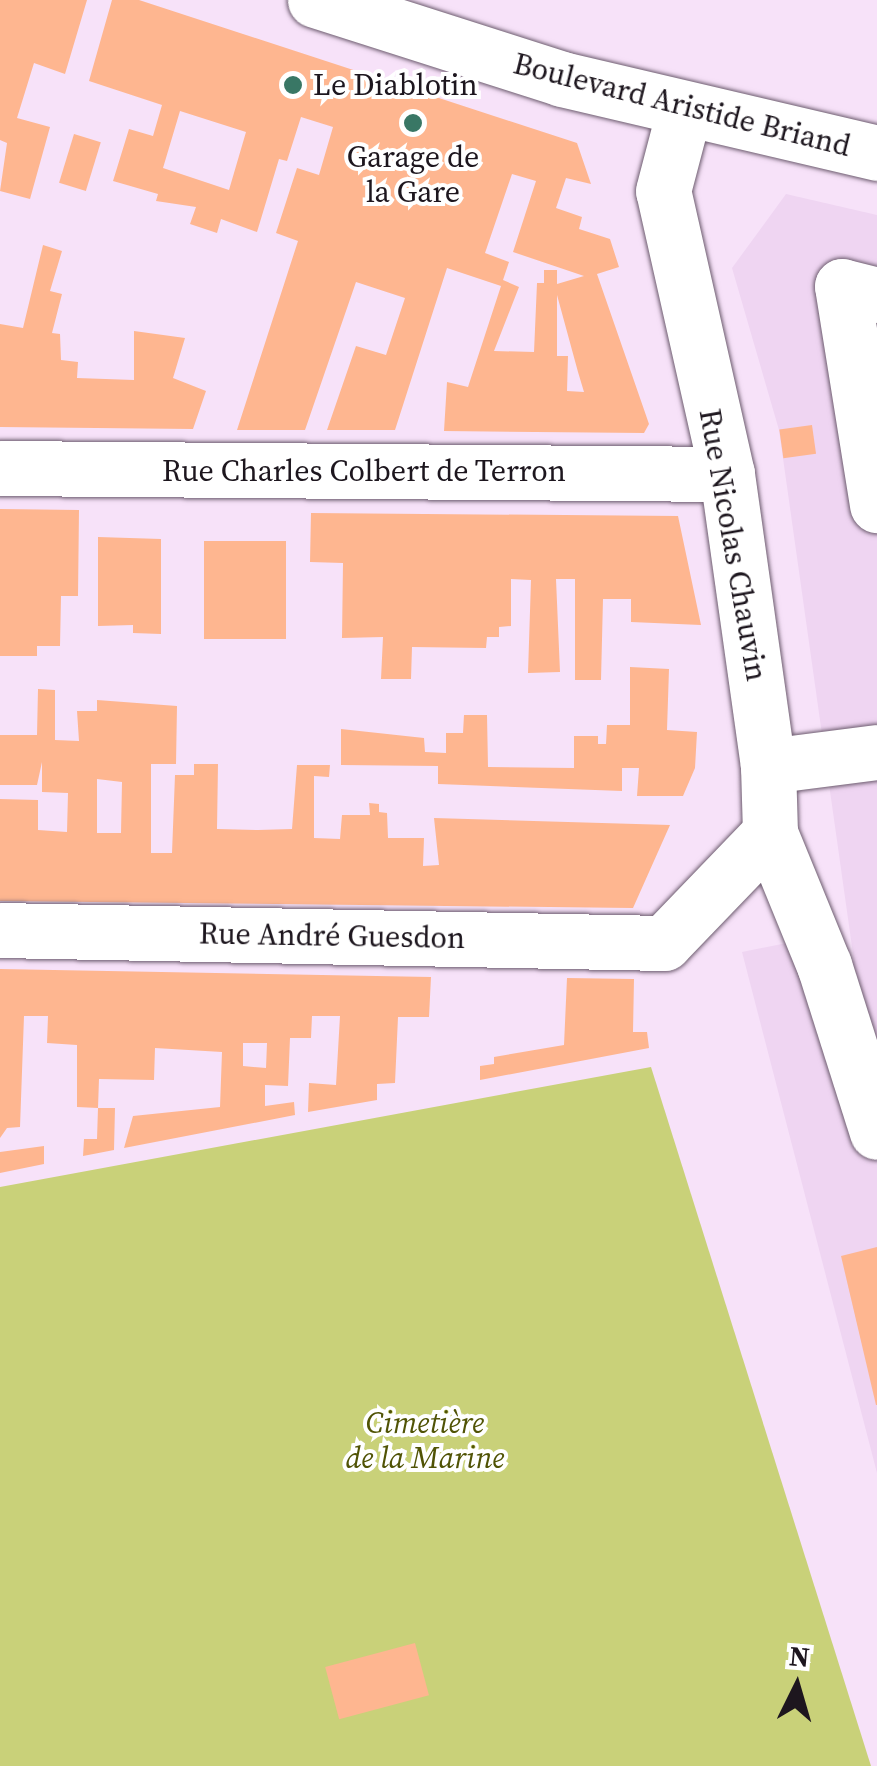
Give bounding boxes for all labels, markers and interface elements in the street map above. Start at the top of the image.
street label: Boulevard Aristide Briand [510,46,854,164]
place label: Le Diablotin [313,67,478,103]
marker: Le Diablotin [282,74,304,96]
marker: Garage de la Gare [402,112,424,134]
place label: Garage de la Gare [347,139,479,210]
street label: Rue Nicolas Chauvin [691,406,775,684]
street label: Rue Charles Colbert de Terron [162,453,566,489]
street label: Rue André Guesdon [199,916,465,956]
park label: Cimetière de la Marine [345,1405,505,1476]
north arrow [747,1636,847,1736]
text: N [788,1636,811,1676]

